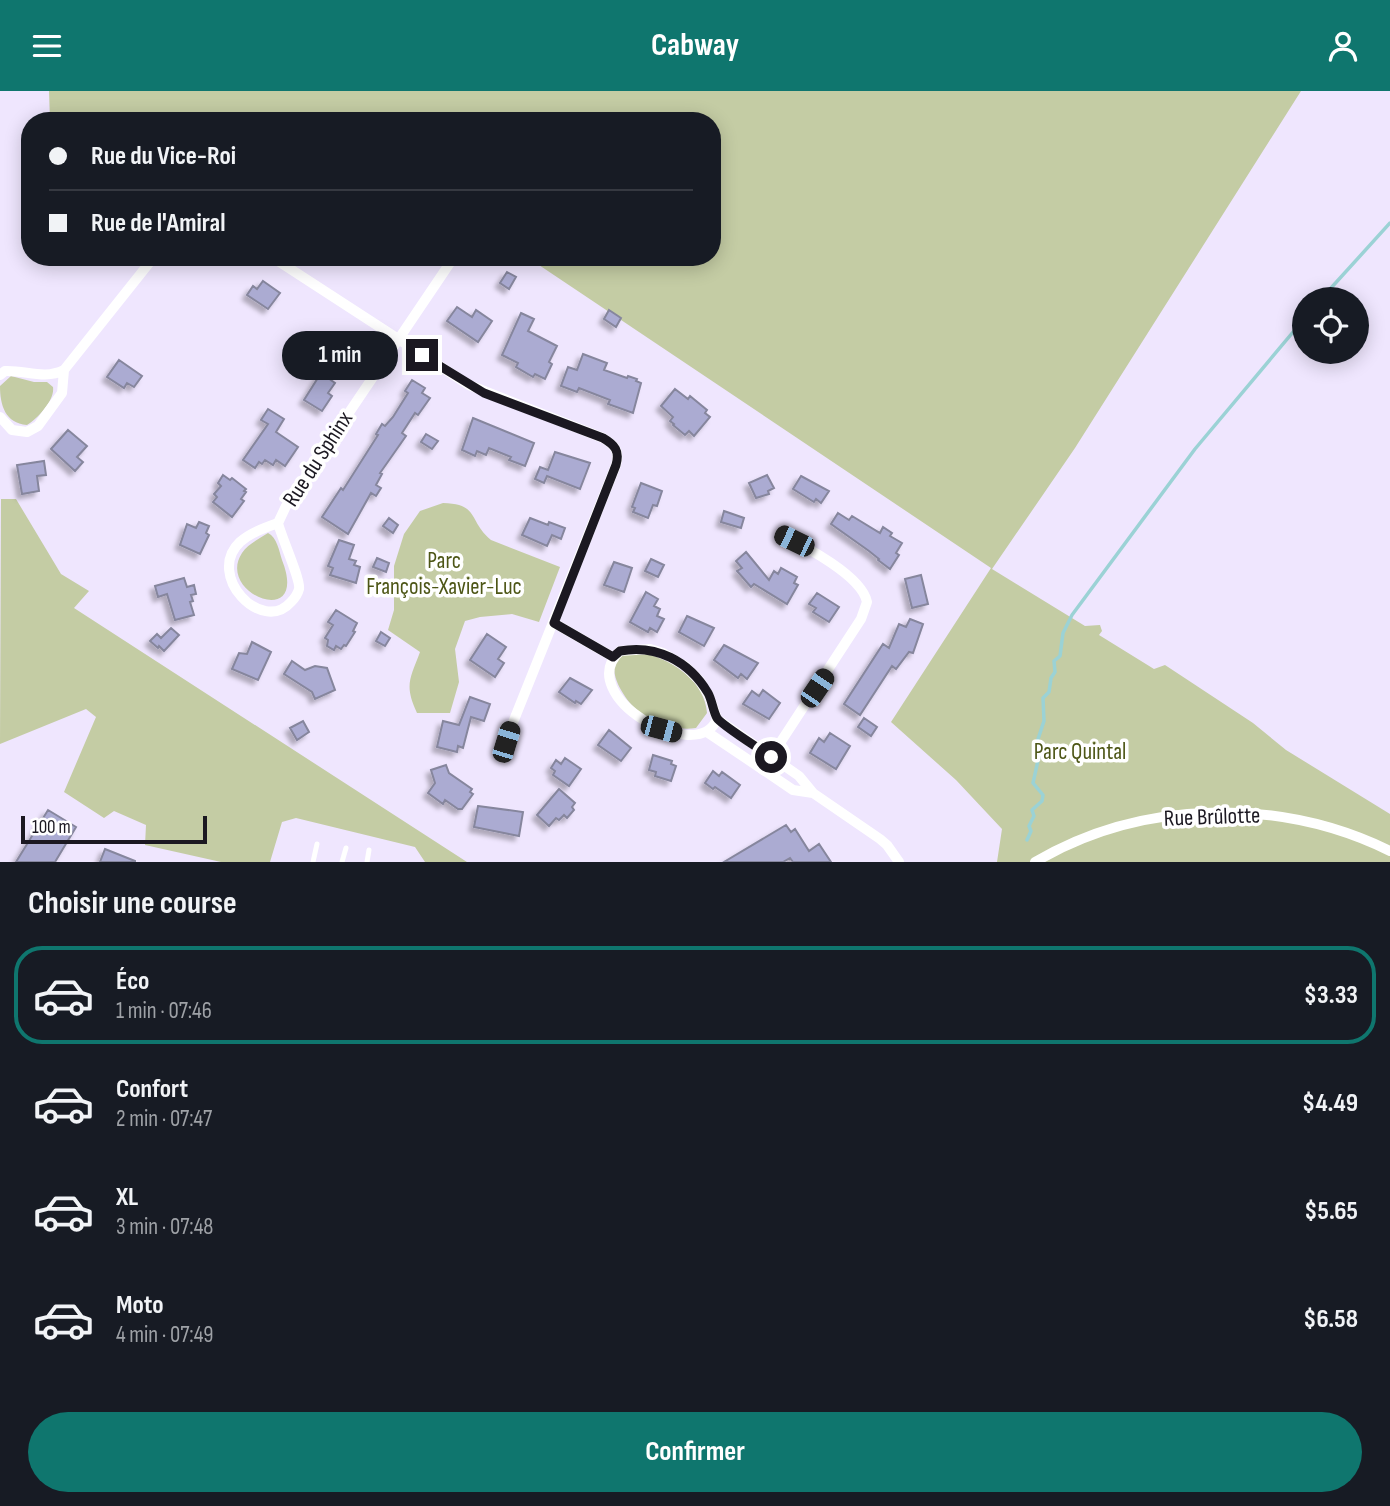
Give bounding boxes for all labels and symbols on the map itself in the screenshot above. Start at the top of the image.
callout: 1 min [282,331,398,379]
route end [406,339,438,371]
street label: Rue du Sphinx [277,406,359,512]
car [771,522,818,560]
park label: Parc François-Xavier-Luc [366,547,522,601]
car [797,665,838,711]
car [638,713,685,745]
car [490,719,523,765]
park label: Parc Quintal [1034,738,1126,766]
route start [755,741,787,773]
street label: Rue Brûlotte [1163,801,1261,833]
scale bar [21,813,206,845]

